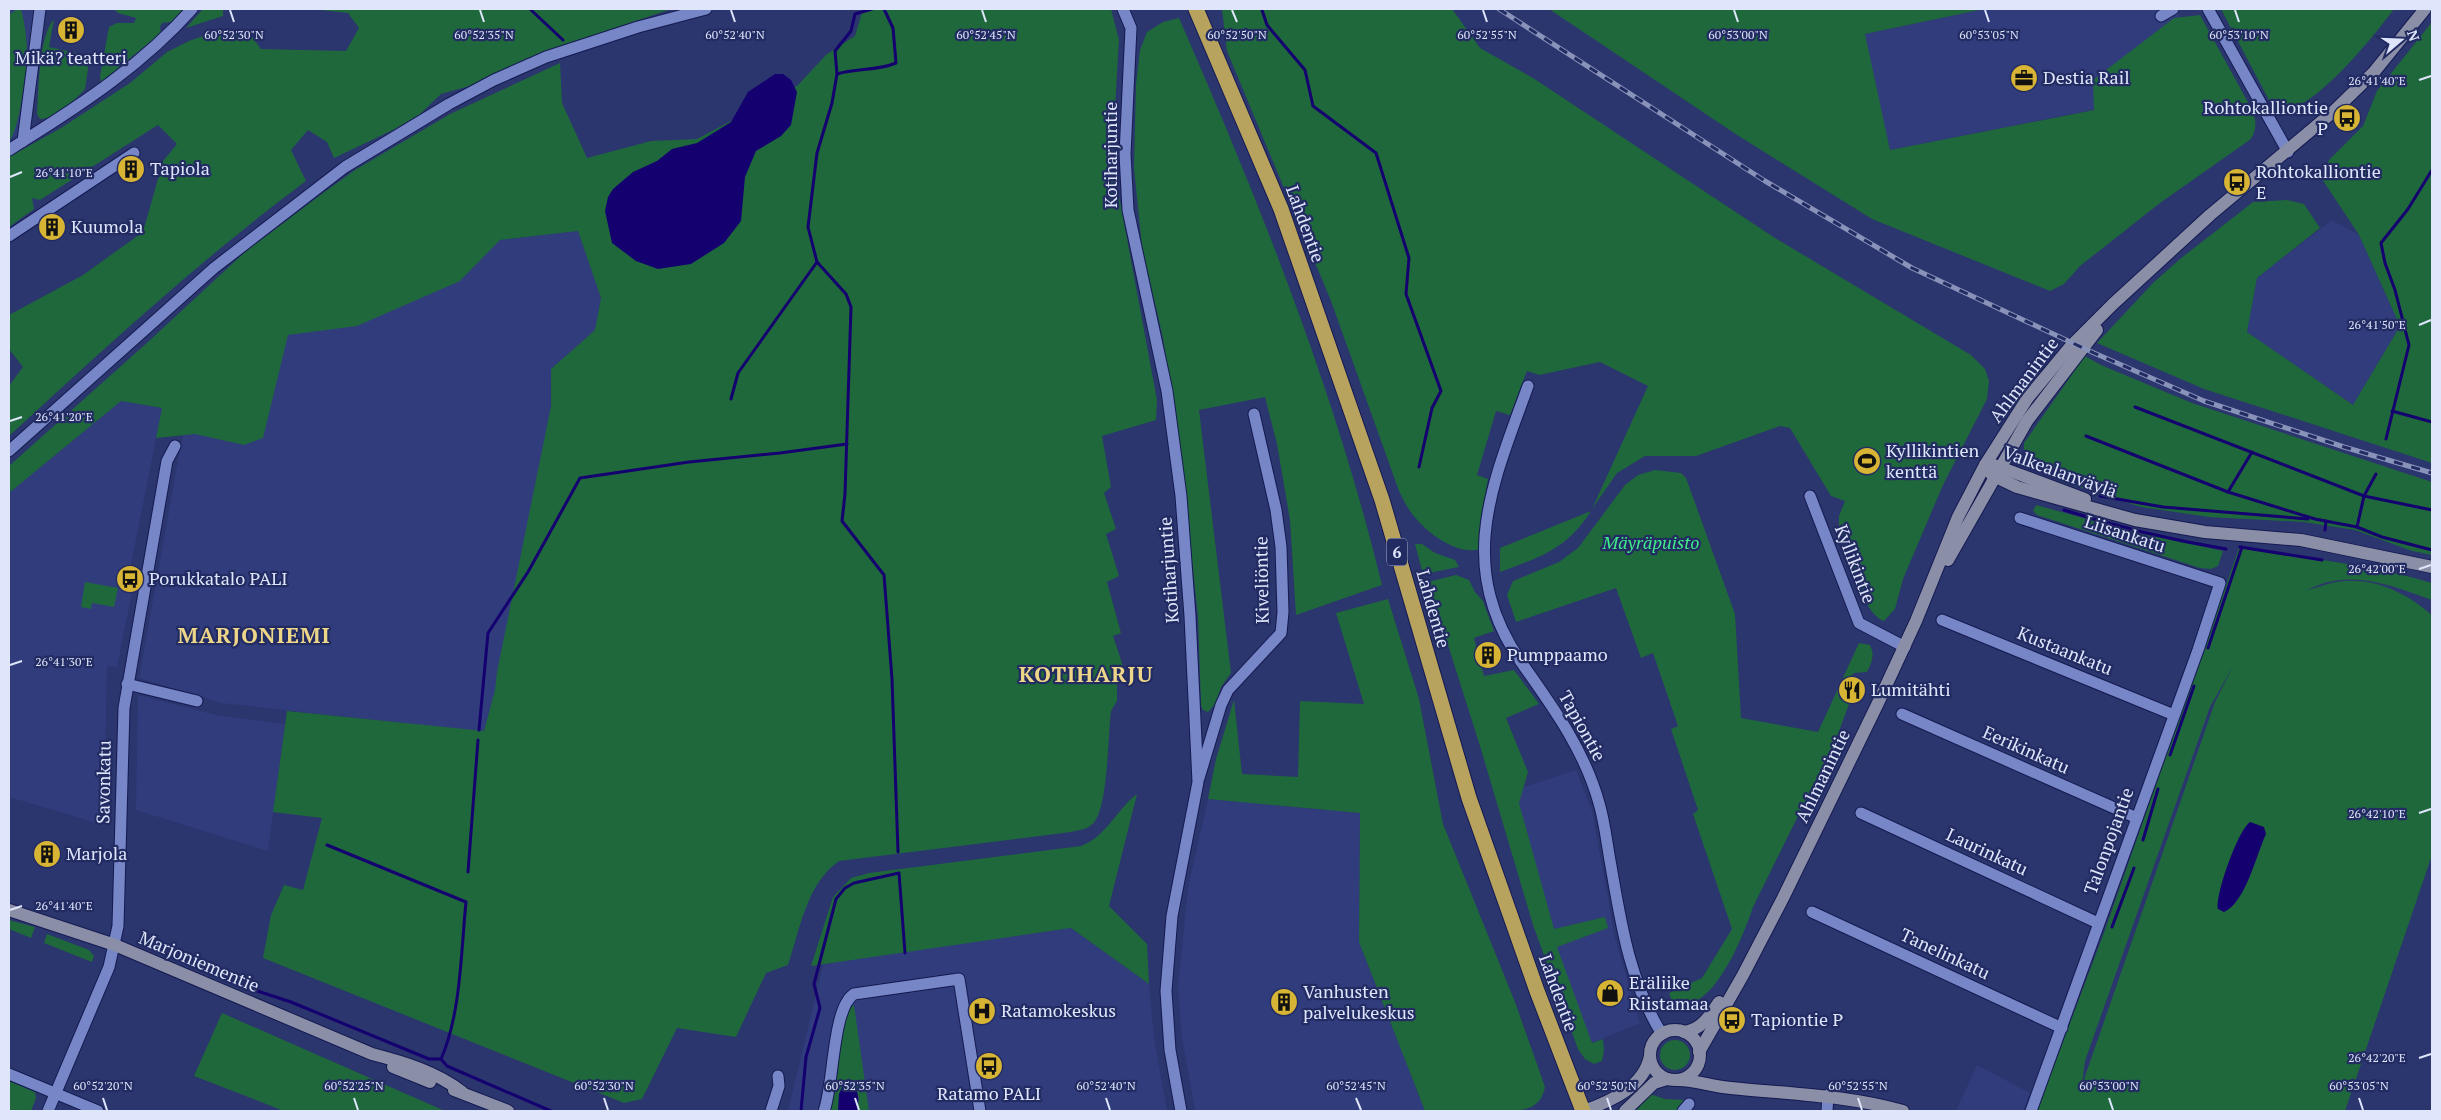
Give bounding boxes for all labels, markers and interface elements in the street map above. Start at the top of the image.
building icon: Mikä? teatteri [56,15,86,45]
north arrow [2376,15,2426,65]
text: 60°52'30"N [204,27,264,42]
text: 60°52'35"N [454,27,514,42]
text: 60°52'40"N [705,27,765,42]
text: 60°52'45"N [956,27,1016,42]
text: 60°52'50"N [1207,27,1267,42]
text: 60°52'55"N [1457,27,1517,42]
text: 60°53'00"N [1708,27,1768,42]
text: 60°53'05"N [1959,27,2019,42]
text: 60°53'10"N [2209,27,2269,42]
text: N [2403,27,2425,44]
place label: Mikä? teatteri [15,45,127,69]
office icon: Destia Rail [2009,63,2039,93]
place label: Destia Rail [2043,65,2130,89]
text: 26°41'40"E [2348,73,2406,88]
place label: Rohtokalliontie P [2203,95,2328,140]
street label: Kotiharjuntie [1098,102,1122,208]
bus stop icon: Rohtokalliontie P [2332,103,2362,133]
building icon: Tapiola [116,154,146,184]
place label: Tapiola [150,156,210,180]
place label: Rohtokalliontie E [2256,159,2381,204]
text: 26°41'10"E [35,165,93,180]
bus stop icon: Rohtokalliontie E [2222,167,2252,197]
street label: Lahdentie [1281,182,1331,266]
building icon: Kuumola [37,212,67,242]
place label: Kuumola [71,214,143,238]
text: 26°41'50"E [2348,317,2406,332]
street label: Ahlmanintie [1983,332,2063,427]
text: 26°41'20"E [35,409,93,424]
place label: Kyllikintien kenttä [1886,438,1980,483]
street label: Valkealanväylä [2000,439,2121,503]
sports icon: Kyllikintien kenttä [1852,446,1882,476]
street label: Liisankatu [2082,509,2169,557]
street label: Kotiharjuntie [1152,516,1184,624]
street label: Kyllikintie [1830,521,1882,606]
park label: Mäyräpuisto [1601,530,1700,554]
street label: Kiveliöntie [1248,536,1274,624]
road number: 6 [1387,538,1407,566]
text: 26°42'00"E [2348,561,2406,576]
bus stop icon: Porukkatalo PALI [115,564,145,594]
place label: Porukkatalo PALI [149,566,288,590]
street label: Lahdentie [1411,567,1457,651]
district label: MARJONIEMI [177,620,331,649]
street label: Kustaankatu [2014,620,2117,680]
building icon: Pumppaamo [1473,640,1503,670]
place label: Pumppaamo [1507,642,1608,666]
text: 26°41'30"E [35,654,93,669]
district label: KOTIHARJU [1019,659,1153,688]
restaurant icon: Lumitähti [1837,675,1867,705]
place label: Lumitähti [1871,677,1951,701]
street label: Tapiontie [1554,686,1612,765]
street label: Eerikinkatu [1979,719,2074,779]
street label: Ahlmanintie [1789,725,1855,826]
street label: Savonkatu [90,740,116,824]
street label: Talonpojantie [2078,784,2138,897]
text: 26°42'10"E [2348,806,2406,821]
street label: Laurinkatu [1943,822,2032,881]
building icon: Marjola [32,839,62,869]
place label: Marjola [66,841,127,865]
text: 26°41'40"E [35,898,93,913]
street label: Tanelinkatu [1897,922,1994,984]
street label: Marjoniementie [136,925,263,997]
street label: Lahdentie [1534,951,1584,1035]
place label: Eräliike Riistamaa [1629,970,1709,1015]
shop icon: Eräliike Riistamaa [1595,978,1625,1008]
place label: Vanhusten palvelukeskus [1303,979,1415,1024]
building icon: Vanhusten palvelukeskus [1269,987,1299,1017]
hospital icon: Ratamokeskus [967,996,997,1026]
place label: Ratamokeskus [1001,998,1116,1022]
bus stop icon: Tapiontie P [1717,1005,1747,1035]
place label: Tapiontie P [1751,1007,1843,1031]
text: 26°42'20"E [2348,1050,2406,1065]
bus stop icon: Ratamo PALI [974,1051,1004,1081]
text: 60°52'20"N [73,1078,133,1093]
text: 60°52'25"N [324,1078,384,1093]
text: 60°52'30"N [574,1078,634,1093]
text: 60°52'35"N [825,1078,885,1093]
text: 60°52'40"N [1076,1078,1136,1093]
text: 60°52'45"N [1326,1078,1386,1093]
text: 60°52'50"N [1577,1078,1637,1093]
text: 60°52'55"N [1828,1078,1888,1093]
text: 60°53'00"N [2079,1078,2139,1093]
text: 60°53'05"N [2329,1078,2389,1093]
place label: Ratamo PALI [937,1081,1041,1105]

